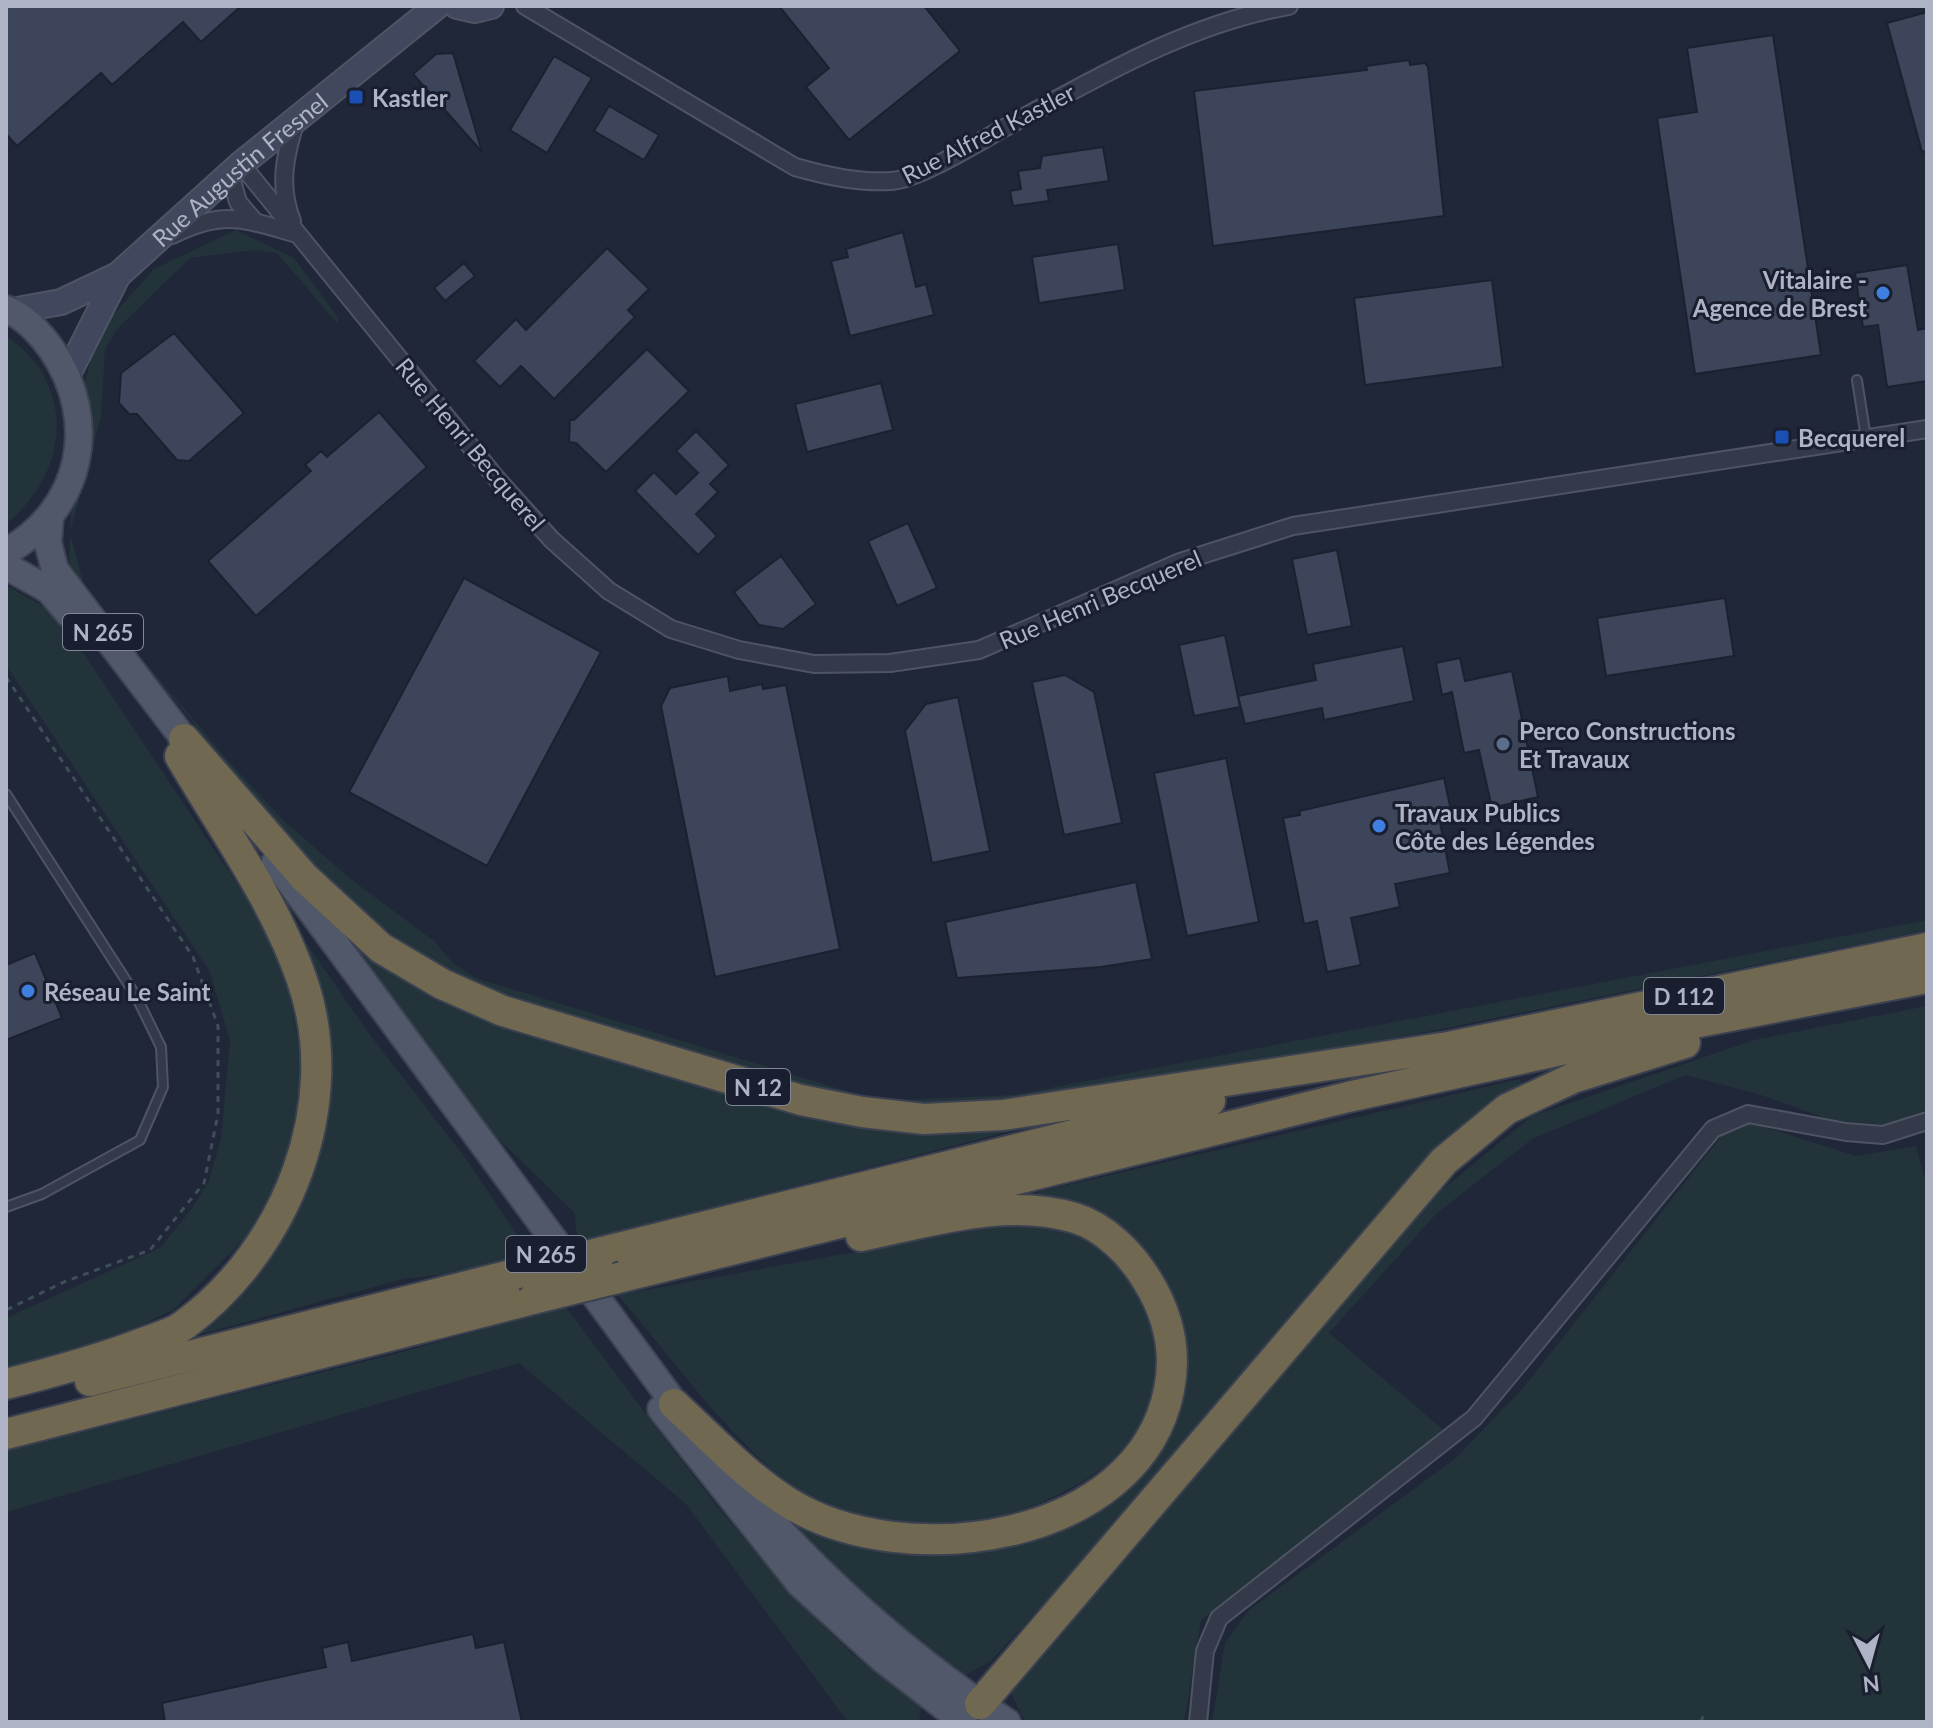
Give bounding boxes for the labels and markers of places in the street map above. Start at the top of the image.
place label: Kastler [372,83,448,112]
marker: Kastler [347,88,365,106]
place label: Vitalaire - Agence de Brest [1692,265,1867,322]
marker: Vitalaire - Agence de Brest [1874,284,1892,302]
place label: Becquerel [1798,423,1905,452]
marker: Becquerel [1773,428,1791,446]
place label: Perco Constructions Et Travaux [1519,716,1735,773]
marker: Perco Constructions Et Travaux [1494,735,1512,753]
place label: Travaux Publics Côte des Légendes [1395,798,1595,855]
marker: Travaux Publics Côte des Légendes [1370,817,1388,835]
place label: Réseau Le Saint [44,977,211,1006]
marker: Réseau Le Saint [19,982,37,1000]

